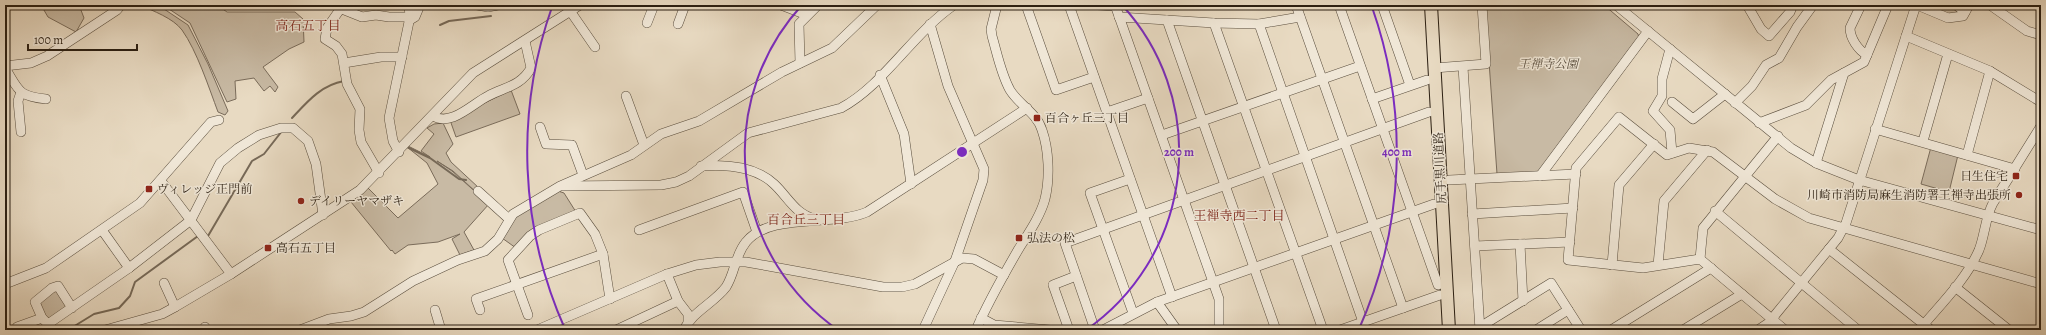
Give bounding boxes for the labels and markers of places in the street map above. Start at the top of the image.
place label: 百合ヶ丘三丁目 [1045,110,1129,126]
marker: 百合ヶ丘三丁目 [1032,113,1042,123]
centre of rings [955,145,969,159]
place label: 日生住宅 [1960,168,2008,184]
marker: 日生住宅 [2011,171,2021,181]
place label: ヴィレッジ正門前 [157,181,252,197]
marker: ヴィレッジ正門前 [144,184,154,194]
place label: 川崎市消防局麻生消防署王禅寺出張所 [1807,187,2011,203]
marker: 川崎市消防局麻生消防署王禅寺出張所 [2014,190,2024,200]
place label: デイリーヤマザキ [309,193,404,209]
marker: デイリーヤマザキ [296,196,306,206]
place label: 弘法の松 [1027,230,1075,246]
marker: 弘法の松 [1014,233,1024,243]
place label: 高石五丁目 [276,240,336,256]
marker: 高石五丁目 [263,243,273,253]

